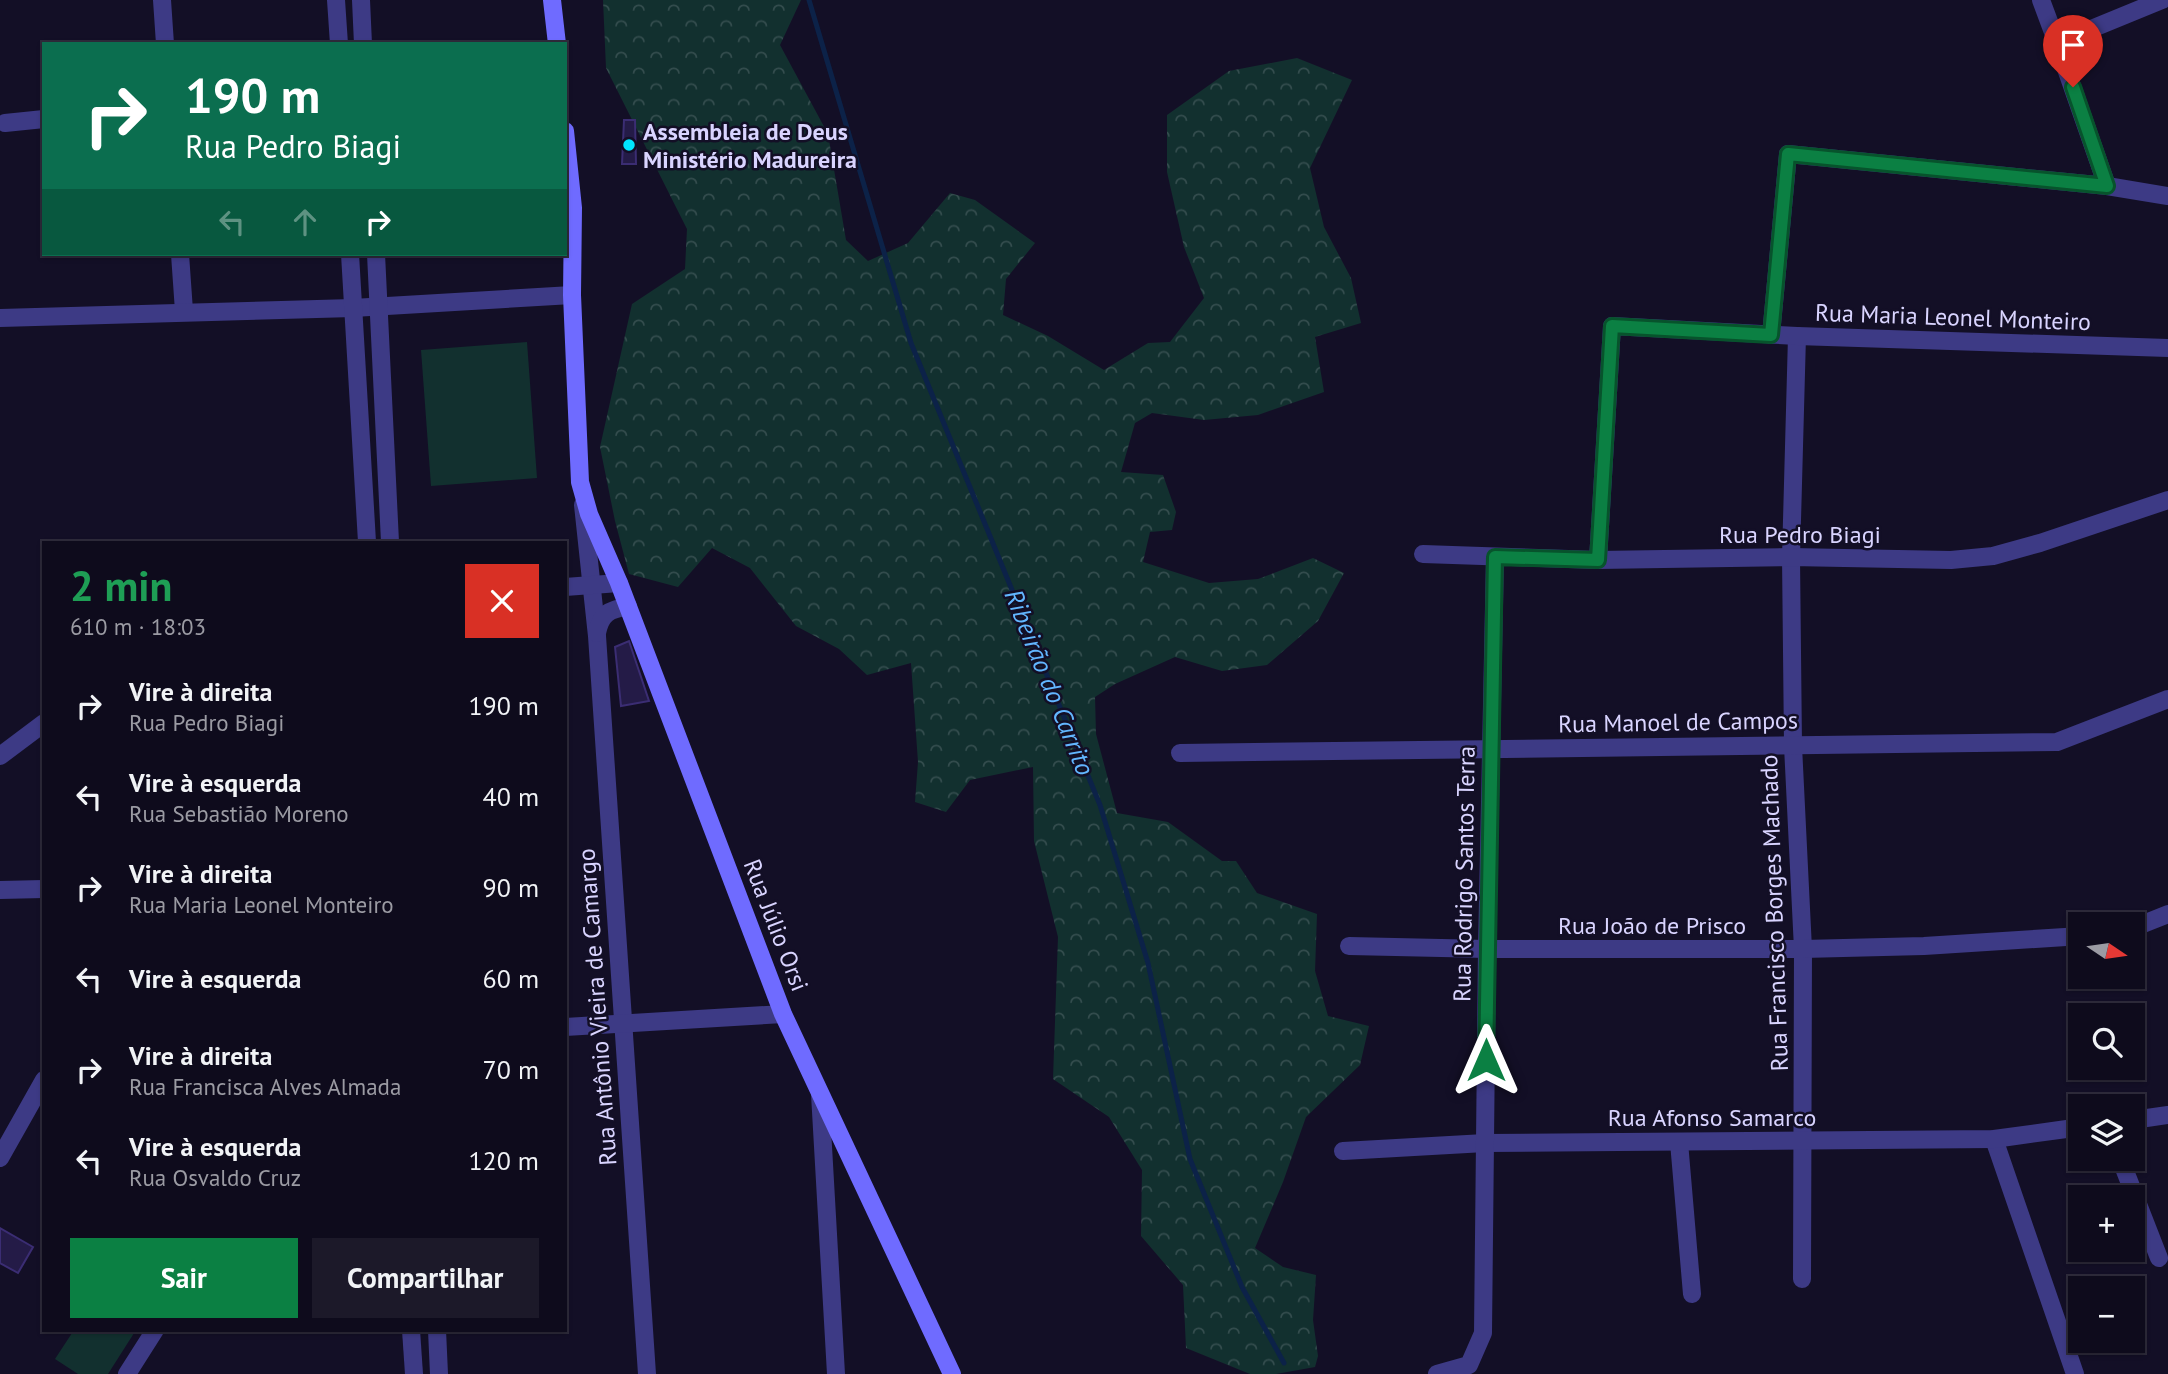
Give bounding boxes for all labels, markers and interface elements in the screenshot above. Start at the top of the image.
pin [2043,15,2103,87]
icon: arrive [2054,26,2092,64]
text: 190 m [185,63,320,127]
icon: right [70,70,161,161]
place label: Assembleia de Deus Ministério Madureira [643,116,857,175]
text: Rua Pedro Biagi [185,125,401,167]
marker: Assembleia de Deus Ministério Madureira [621,137,637,153]
icon: left [213,203,251,241]
icon: ahead [286,203,324,241]
icon: right [359,203,397,241]
street label: Rua Maria Leonel Monteiro [1814,297,2092,337]
street label: Rua Pedro Biagi [1719,519,1881,550]
text: 2 min [70,558,172,613]
button: close [465,564,539,638]
water label: Ribeirão do Carrito [998,584,1102,780]
text: 610 m · 18:03 [70,612,206,641]
text: Vire à direita [129,675,272,708]
icon: right [70,687,108,725]
text: 190 m [468,689,539,722]
street label: Rua Manoel de Campos [1558,704,1798,740]
text: Rua Pedro Biagi [129,708,284,737]
street label: Rua Rodrigo Santos Terra [1446,746,1482,1002]
street label: Rua Francisco Borges Machado [1753,754,1795,1072]
text: Vire à esquerda [129,766,301,799]
icon: left [70,778,108,816]
text: 40 m [483,780,539,813]
text: Rua Sebastião Moreno [129,799,349,828]
street label: Rua Antônio Vieira de Camargo [570,847,624,1167]
street label: Rua Júlio Orsi [737,855,815,995]
text: Vire à direita [129,857,272,890]
icon: right [70,869,108,907]
text: 90 m [483,871,539,904]
text: Rua Maria Leonel Monteiro [129,890,394,919]
street label: Rua João de Prisco [1558,910,1746,941]
north arrow [2068,912,2146,989]
map controls [2068,912,2145,1353]
icon: left [70,960,108,998]
text: Vire à esquerda [129,962,301,995]
text: 60 m [483,962,539,995]
button: search [2068,1003,2145,1080]
position arrow [1449,1023,1523,1097]
text: Vire à direita [129,1039,272,1072]
icon: right [70,1051,108,1089]
text: 70 m [483,1053,539,1086]
text: Rua Francisca Alves Almada [129,1072,401,1101]
button: layers [2068,1094,2145,1171]
street label: Rua Afonso Samarco [1608,1102,1816,1133]
text: Vire à esquerda [129,1130,301,1163]
icon: left [70,1142,108,1180]
text: 120 m [468,1144,539,1177]
text: Rua Osvaldo Cruz [129,1163,301,1192]
button: + [2068,1185,2145,1262]
button: Sair [70,1238,298,1318]
button: Compartilhar [312,1238,539,1318]
button: − [2068,1276,2145,1353]

